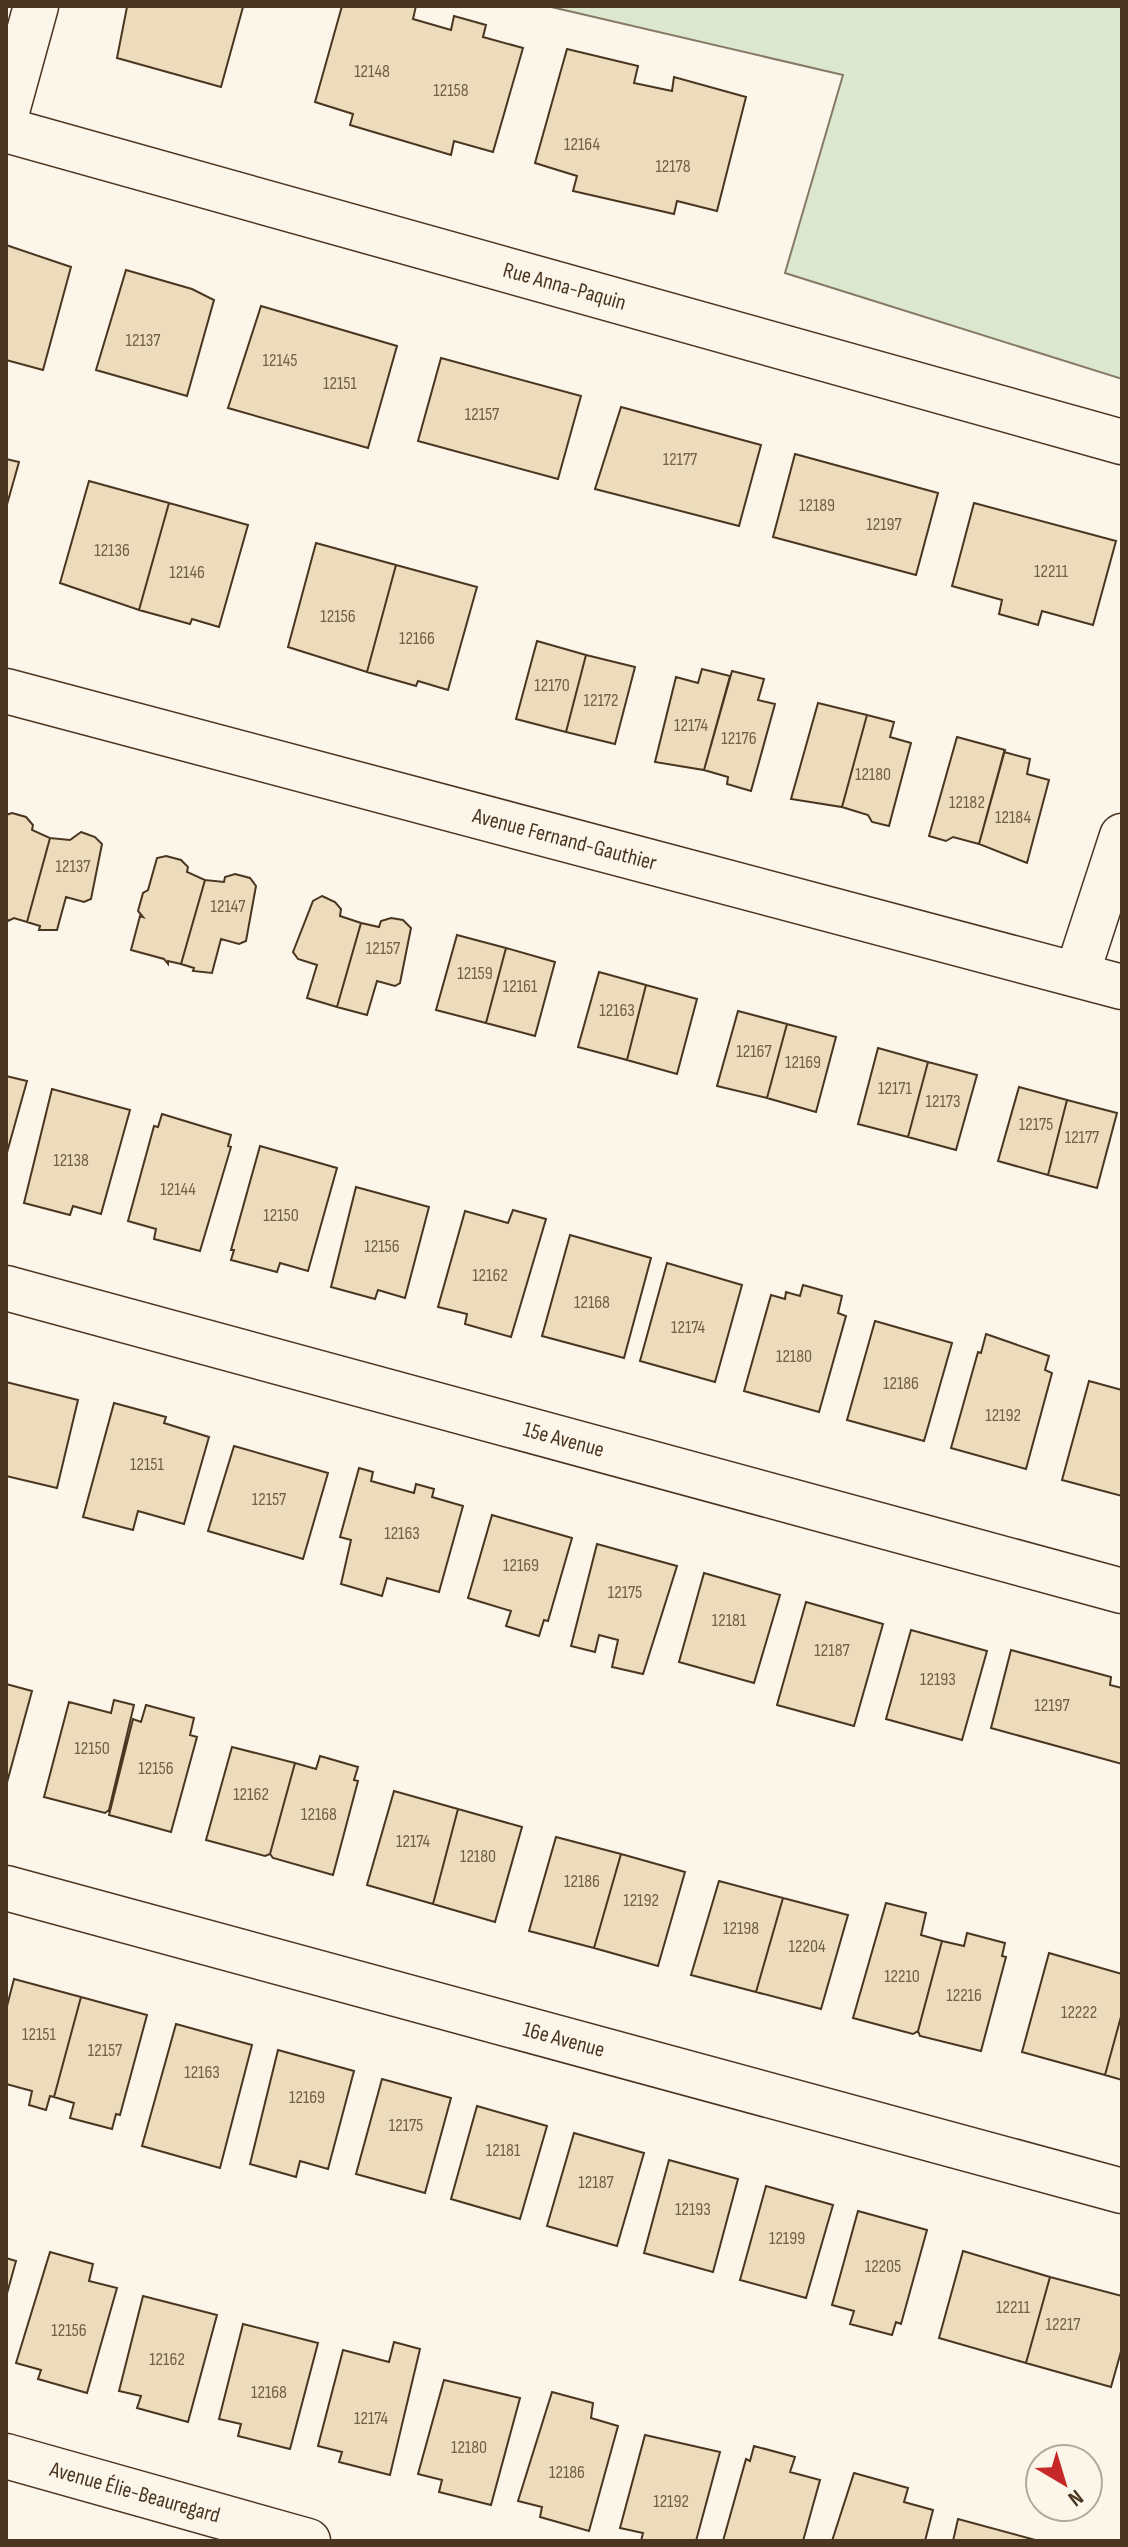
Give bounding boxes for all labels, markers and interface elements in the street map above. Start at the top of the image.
house number: 12148 [354,61,390,82]
house number: 12158 [433,80,469,101]
house number: 12164 [564,134,600,155]
house number: 12178 [655,156,691,177]
street label: Rue Anna-Paquin [500,256,629,316]
house number: 12137 [125,330,161,351]
house number: 12145 [262,350,298,371]
house number: 12151 [323,373,358,394]
house number: 12157 [465,404,500,425]
house number: 12177 [663,449,698,470]
house number: 12189 [799,495,835,516]
house number: 12197 [866,514,903,535]
house number: 12136 [94,540,130,561]
house number: 12211 [1034,561,1069,582]
house number: 12146 [169,562,205,583]
house number: 12156 [320,606,356,627]
house number: 12166 [399,628,435,649]
house number: 12170 [534,675,570,696]
house number: 12172 [584,690,618,711]
house number: 12174 [674,715,708,736]
house number: 12176 [721,728,757,749]
house number: 12180 [855,764,891,785]
house number: 12182 [949,792,985,813]
street label: Avenue Fernand-Gauthier [469,802,660,876]
house number: 12184 [995,807,1031,828]
house number: 12137 [55,856,91,877]
house number: 12147 [211,896,246,917]
house number: 12157 [366,938,401,959]
house number: 12159 [457,963,493,984]
house number: 12161 [503,976,538,997]
house number: 12163 [599,1000,635,1021]
house number: 12167 [736,1041,772,1062]
house number: 12169 [785,1052,821,1073]
house number: 12171 [878,1078,913,1099]
house number: 12173 [926,1091,961,1112]
house number: 12175 [1019,1114,1053,1135]
house number: 12177 [1065,1127,1100,1148]
house number: 12138 [53,1150,89,1171]
house number: 12144 [160,1179,196,1200]
house number: 12150 [263,1205,299,1226]
house number: 12156 [364,1236,400,1257]
house number: 12162 [472,1265,508,1286]
house number: 12168 [574,1292,610,1313]
house number: 12174 [671,1317,705,1338]
house number: 12180 [776,1346,812,1367]
house number: 12186 [883,1373,919,1394]
house number: 12192 [985,1405,1021,1426]
street label: 15e Avenue [520,1416,607,1463]
house number: 12151 [130,1454,165,1475]
house number: 12157 [252,1489,287,1510]
house number: 12163 [384,1523,420,1544]
house number: 12169 [503,1555,539,1576]
house number: 12175 [608,1582,642,1603]
house number: 12181 [712,1610,747,1631]
house number: 12187 [814,1640,850,1661]
house number: 12193 [920,1669,956,1690]
house number: 12197 [1034,1695,1071,1716]
house number: 12150 [74,1738,110,1759]
house number: 12156 [138,1758,174,1779]
house number: 12162 [233,1784,269,1805]
house number: 12168 [301,1804,337,1825]
house number: 12174 [396,1831,430,1852]
house number: 12180 [460,1846,496,1867]
house number: 12186 [564,1871,600,1892]
house number: 12192 [623,1890,659,1911]
house number: 12198 [723,1918,759,1939]
house number: 12204 [789,1936,826,1957]
house number: 12210 [884,1966,920,1987]
house number: 12216 [946,1985,982,2006]
house number: 12222 [1061,2002,1097,2023]
street label: 16e Avenue [520,2015,608,2063]
house number: 12151 [22,2024,57,2045]
house number: 12157 [88,2040,123,2061]
house number: 12163 [184,2062,220,2083]
house number: 12169 [289,2087,325,2108]
house number: 12175 [389,2115,423,2136]
house number: 12181 [486,2140,521,2161]
house number: 12187 [578,2172,614,2193]
house number: 12193 [675,2199,711,2220]
house number: 12199 [769,2228,805,2249]
house number: 12205 [865,2256,901,2277]
house number: 12211 [996,2297,1031,2318]
house number: 12217 [1046,2314,1081,2335]
house number: 12156 [51,2320,87,2341]
house number: 12162 [149,2349,185,2370]
house number: 12168 [251,2382,287,2403]
house number: 12174 [354,2408,388,2429]
house number: 12180 [451,2437,487,2458]
north arrow [1024,2443,1104,2523]
street label: Avenue Élie-Beauregard [46,2455,223,2529]
house number: 12186 [549,2462,585,2483]
text: N [1062,2483,1088,2512]
house number: 12192 [653,2491,689,2512]

